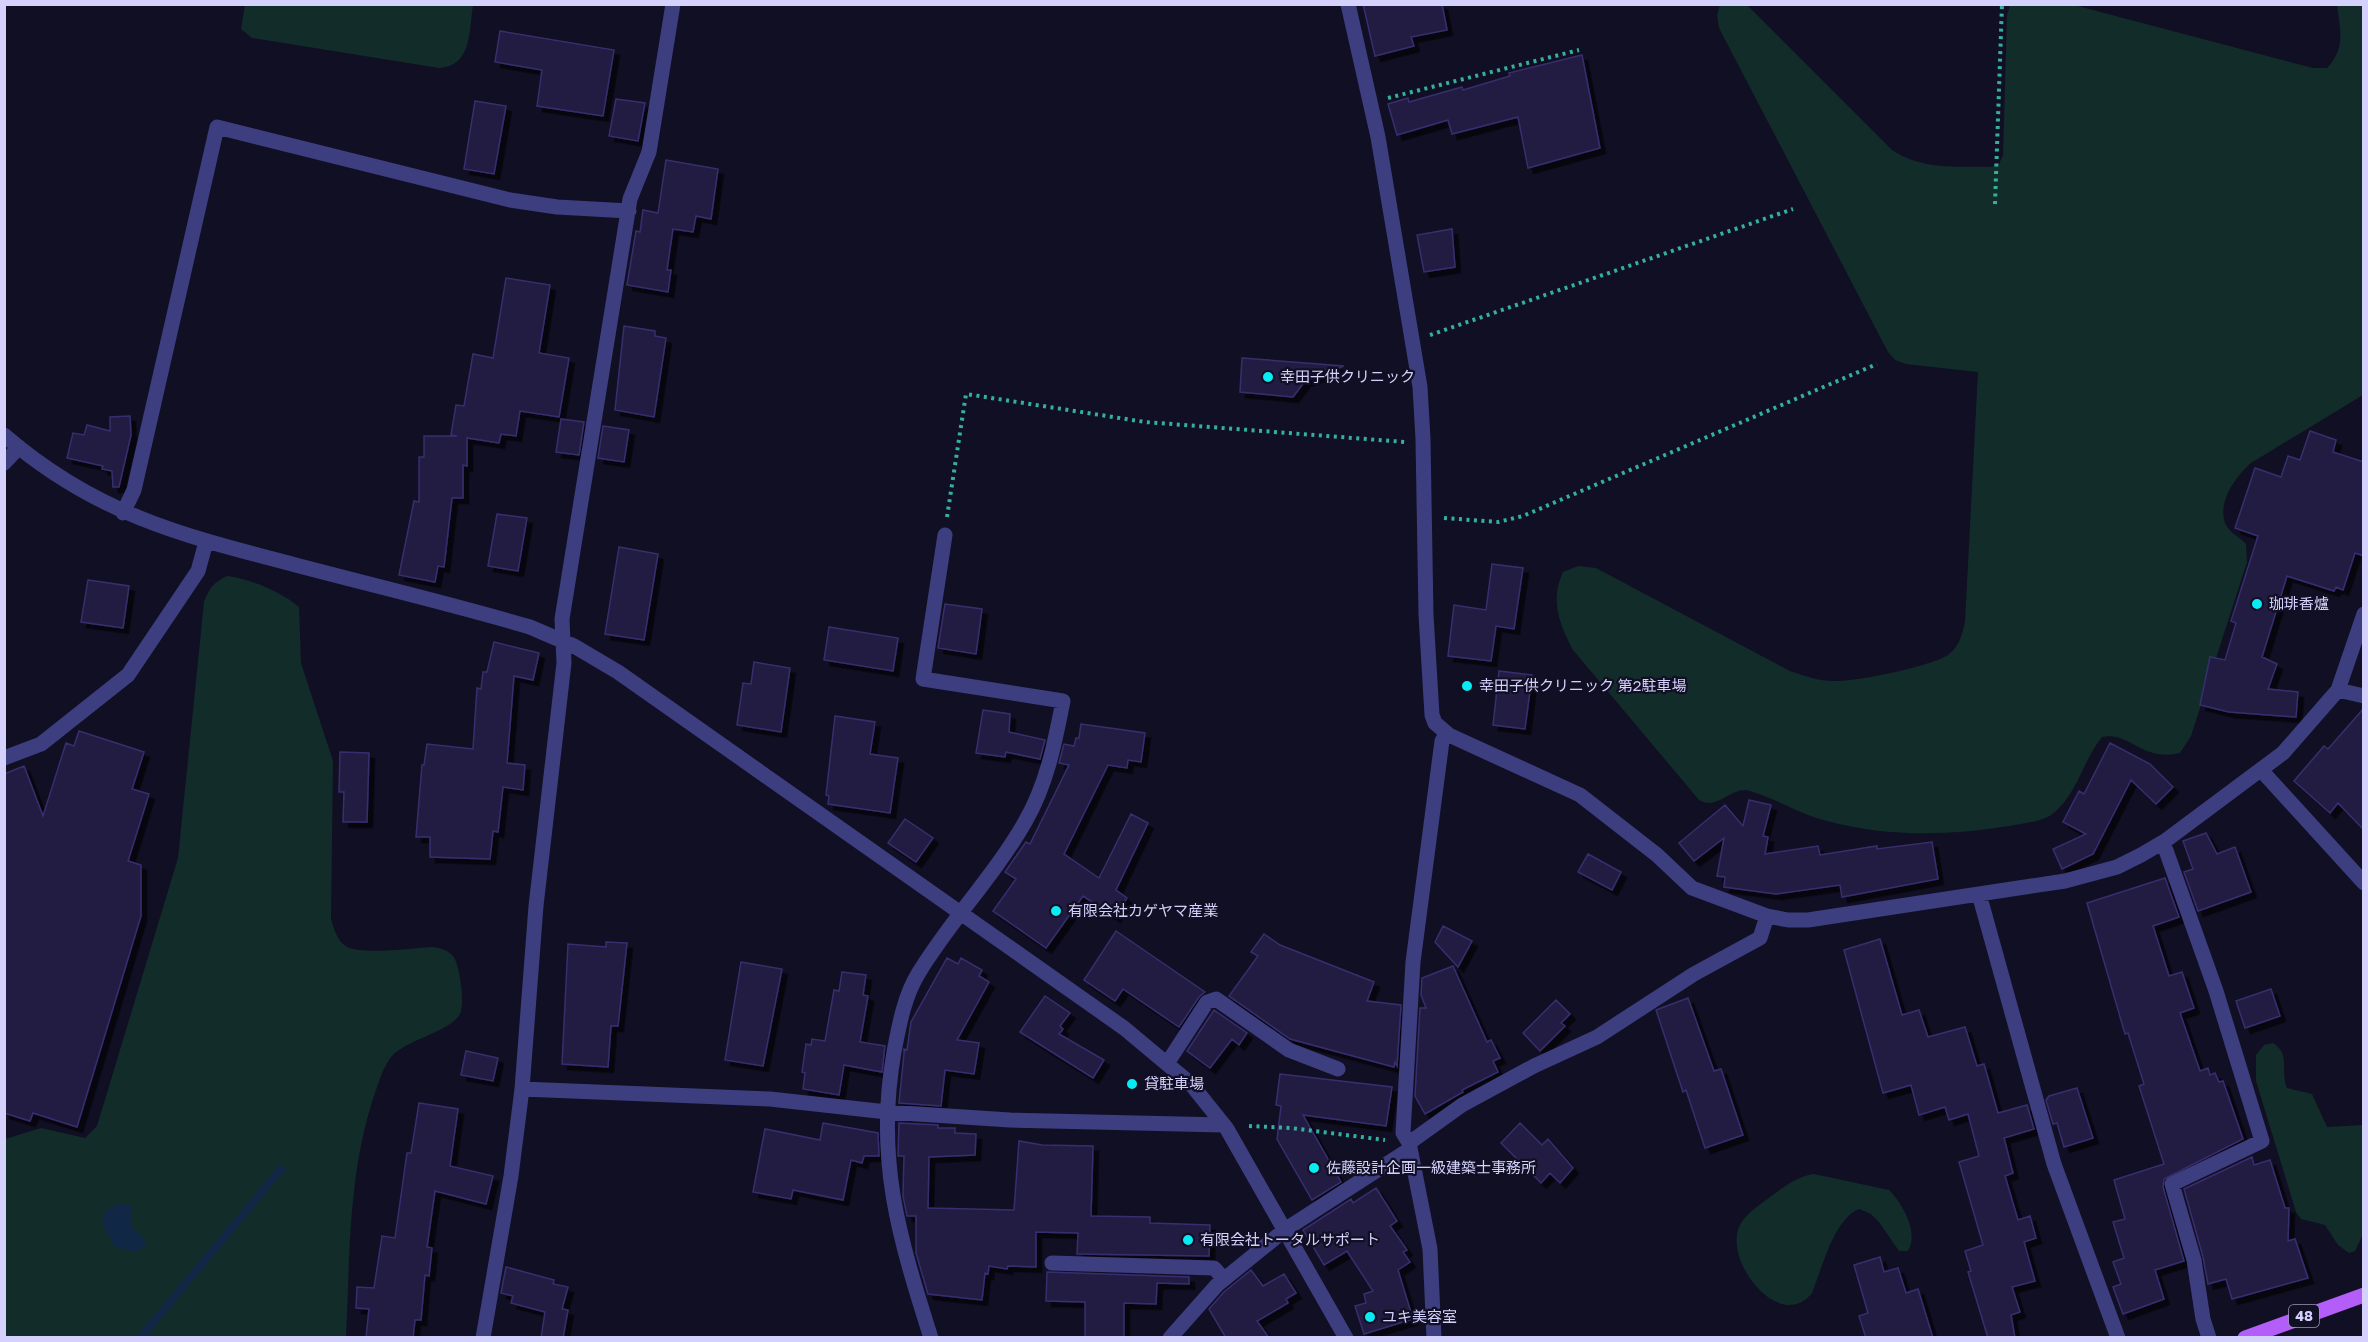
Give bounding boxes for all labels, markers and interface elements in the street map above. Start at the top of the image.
place label: 幸田子供クリニック [1280,367,1415,385]
marker: 幸田子供クリニック [1261,370,1275,384]
place label: 珈琲香爐 [2269,594,2329,612]
marker: 珈琲香爐 [2250,597,2264,611]
place label: 幸田子供クリニック 第2駐車場 [1479,676,1686,694]
marker: 幸田子供クリニック 第2駐車場 [1460,679,1474,693]
place label: 有限会社カゲヤマ産業 [1068,901,1218,919]
marker: 有限会社カゲヤマ産業 [1049,904,1063,918]
place label: 貸駐車場 [1144,1074,1204,1092]
marker: 貸駐車場 [1125,1077,1139,1091]
place label: 佐藤設計企画一級建築士事務所 [1326,1158,1536,1176]
marker: 佐藤設計企画一級建築士事務所 [1307,1161,1321,1175]
place label: 有限会社トータルサポート [1200,1230,1380,1248]
marker: 有限会社トータルサポート [1181,1233,1195,1247]
road number: 48 [2289,1305,2319,1327]
place label: ユキ美容室 [1382,1307,1457,1325]
marker: ユキ美容室 [1363,1310,1377,1324]

